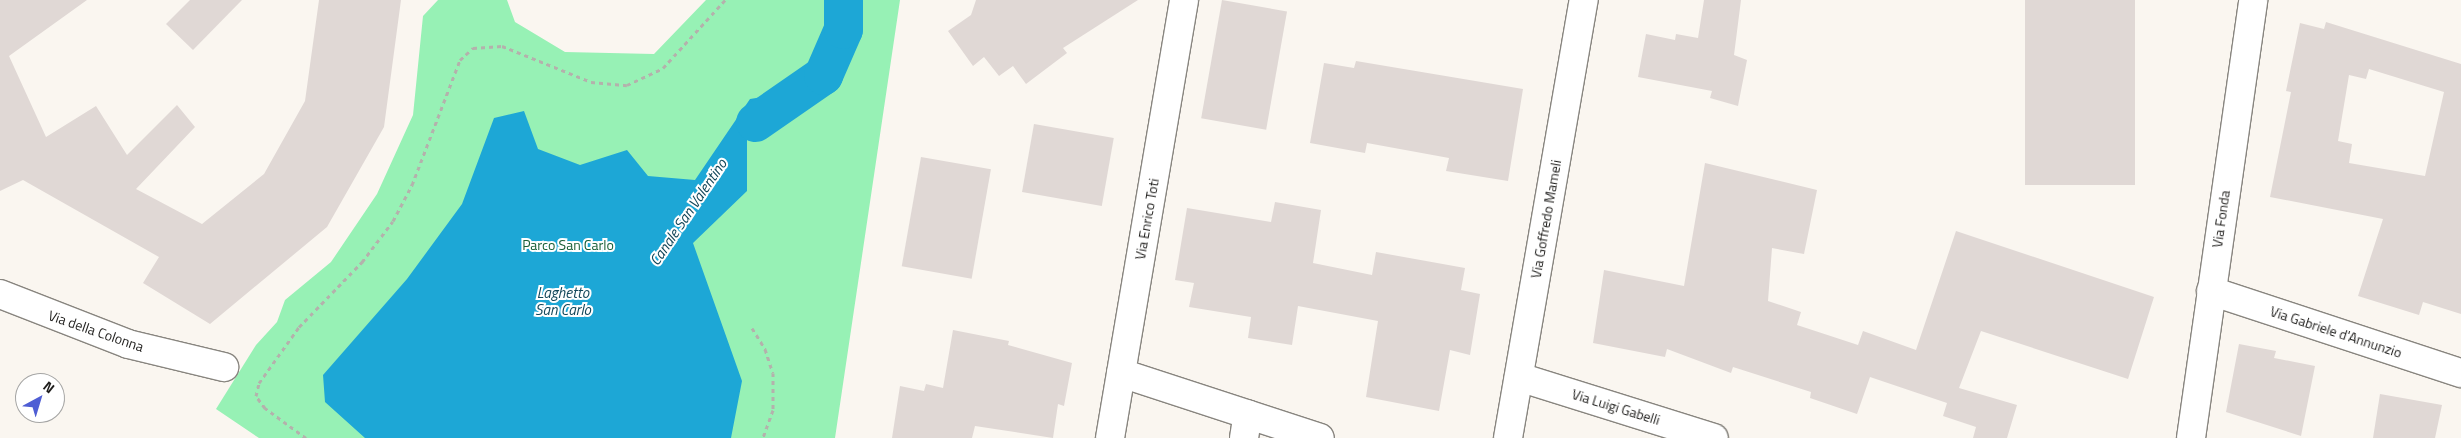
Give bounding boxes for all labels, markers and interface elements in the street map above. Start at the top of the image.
water label: Canale San Valentino [646,155,730,269]
street label: Via Goffredo Mameli [1527,158,1565,280]
street label: Via Enrico Toti [1132,177,1162,261]
street label: Via Fonda [2209,189,2233,249]
park label: Parco San Carlo [522,237,614,253]
water label: Laghetto San Carlo [535,283,591,318]
street label: Via Gabriele d'Annunzio [2268,303,2404,361]
street label: Via della Colonna [46,307,146,355]
north arrow [15,373,65,423]
text: N [39,376,59,398]
street label: Via Luigi Gabelli [1570,386,1662,428]

